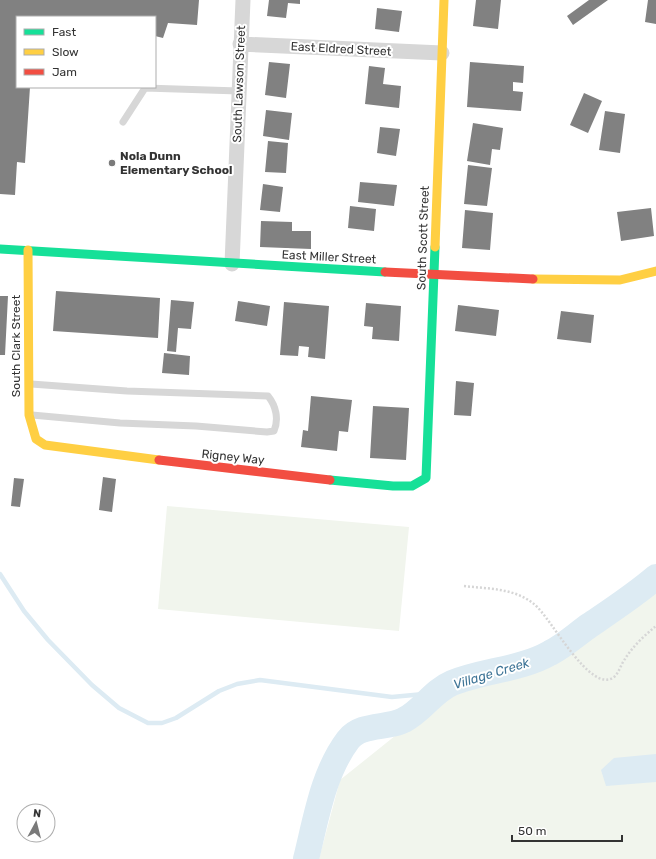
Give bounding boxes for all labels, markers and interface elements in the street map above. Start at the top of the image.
legend [16,16,156,88]
text: Fast [52,25,76,39]
street label: South Lawson Street [230,25,248,143]
street label: East Eldred Street [290,39,392,59]
text: Slow [52,45,79,59]
text: Jam [52,65,77,79]
place label: Nola Dunn Elementary School [120,149,232,177]
marker: Nola Dunn Elementary School [107,158,117,168]
street label: South Scott Street [414,185,432,290]
street label: East Miller Street [281,248,377,266]
street label: South Clark Street [9,295,23,397]
street label: Rigney Way [201,447,266,467]
water label: Village Creek [451,655,531,693]
north arrow [16,803,56,843]
text: N [32,807,42,821]
scale bar [512,817,622,843]
text: 50 m [518,824,546,838]

